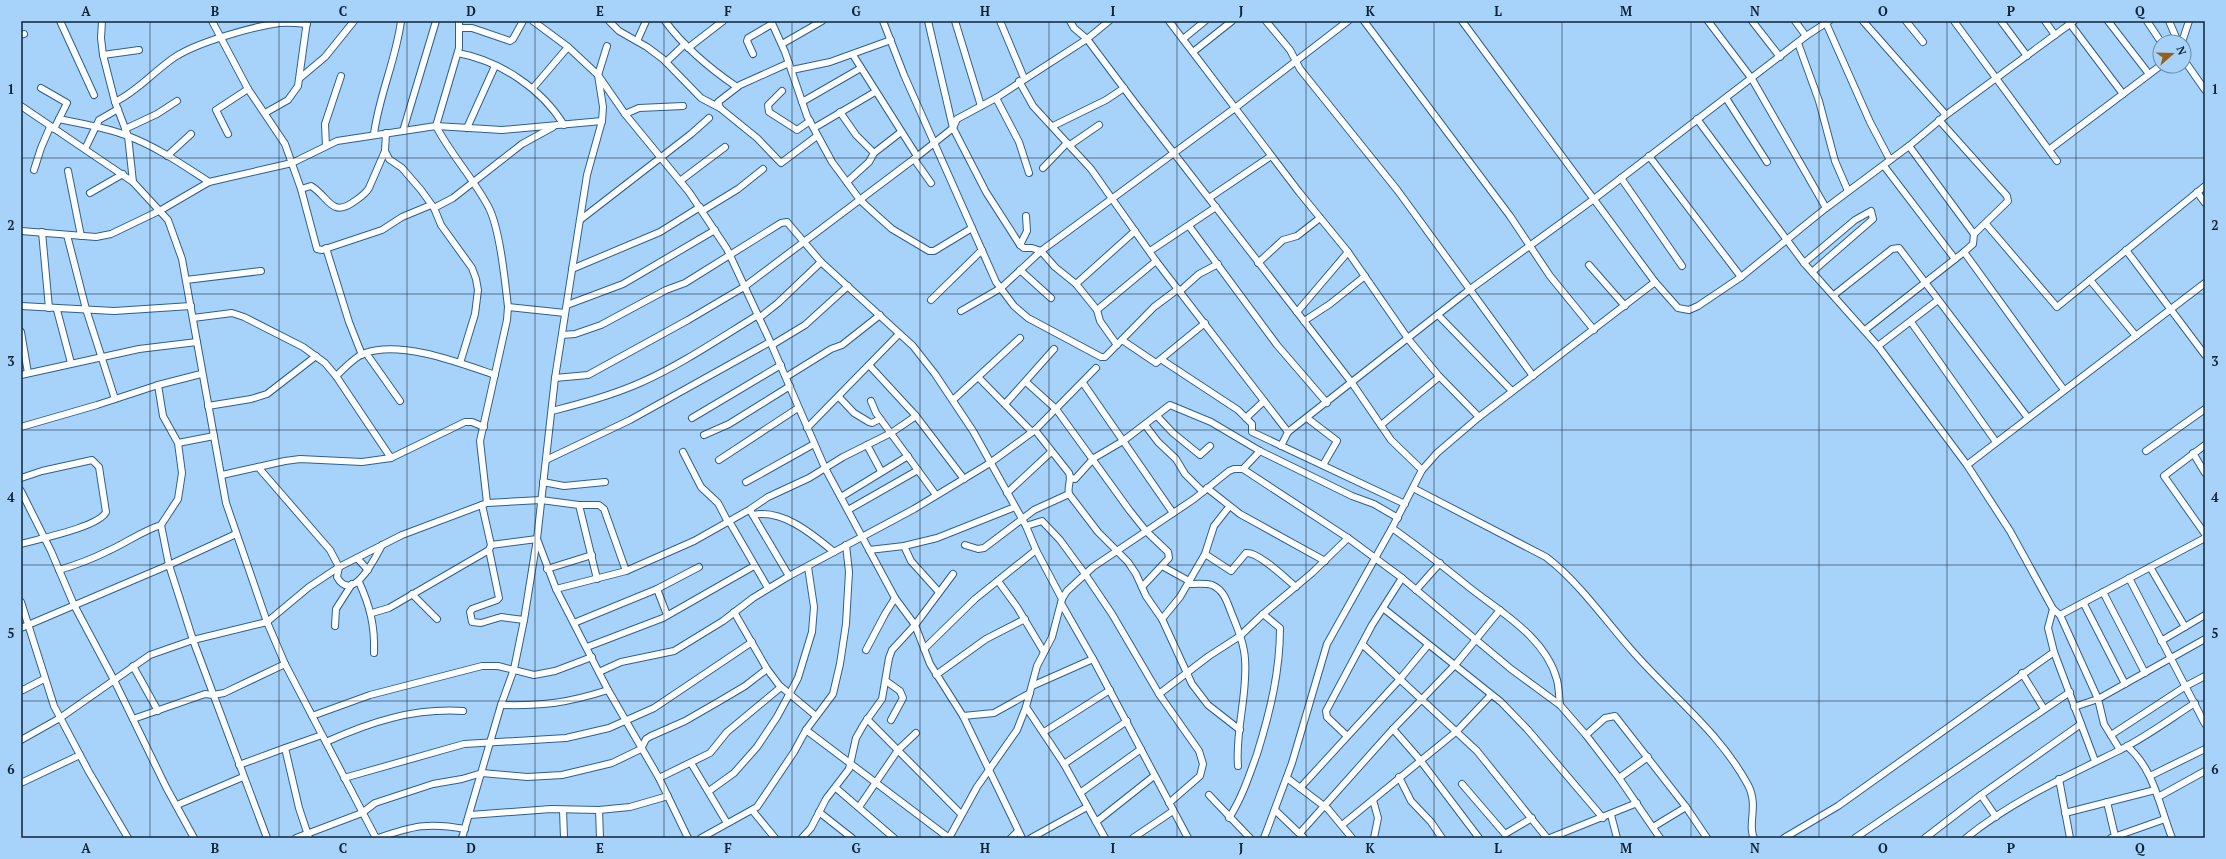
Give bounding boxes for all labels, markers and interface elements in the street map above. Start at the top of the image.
text: A [81,2,91,20]
text: B [211,2,219,20]
text: C [339,2,347,20]
text: D [466,2,476,20]
text: E [596,2,604,20]
text: F [724,2,732,20]
text: G [851,2,861,20]
text: H [980,2,990,20]
text: I [1111,2,1116,20]
text: J [1239,2,1244,20]
text: K [1365,2,1375,20]
text: L [1494,2,1502,20]
text: M [1620,2,1632,20]
text: N [1750,2,1760,20]
text: O [1878,2,1888,20]
text: P [2007,2,2015,20]
text: Q [2135,2,2146,20]
north arrow [2152,34,2192,74]
text: N [2173,44,2190,58]
text: 1 [7,80,15,98]
text: 1 [2211,80,2219,98]
text: 2 [7,216,15,234]
text: 2 [2211,216,2219,234]
text: 3 [7,352,15,370]
text: 3 [2211,352,2219,370]
text: 4 [7,488,15,506]
text: 4 [2211,488,2219,506]
text: 5 [7,624,15,642]
text: 5 [2211,624,2219,642]
text: 6 [7,760,15,778]
text: 6 [2211,760,2219,778]
text: A [81,839,91,857]
text: B [211,839,219,857]
text: C [339,839,347,857]
text: D [466,839,476,857]
text: E [596,839,604,857]
text: F [724,839,732,857]
text: G [851,839,861,857]
text: H [980,839,990,857]
text: I [1111,839,1116,857]
text: J [1239,839,1244,857]
text: K [1365,839,1375,857]
text: L [1494,839,1502,857]
text: M [1620,839,1632,857]
text: N [1750,839,1760,857]
text: O [1878,839,1888,857]
text: P [2007,839,2015,857]
text: Q [2135,839,2146,857]

